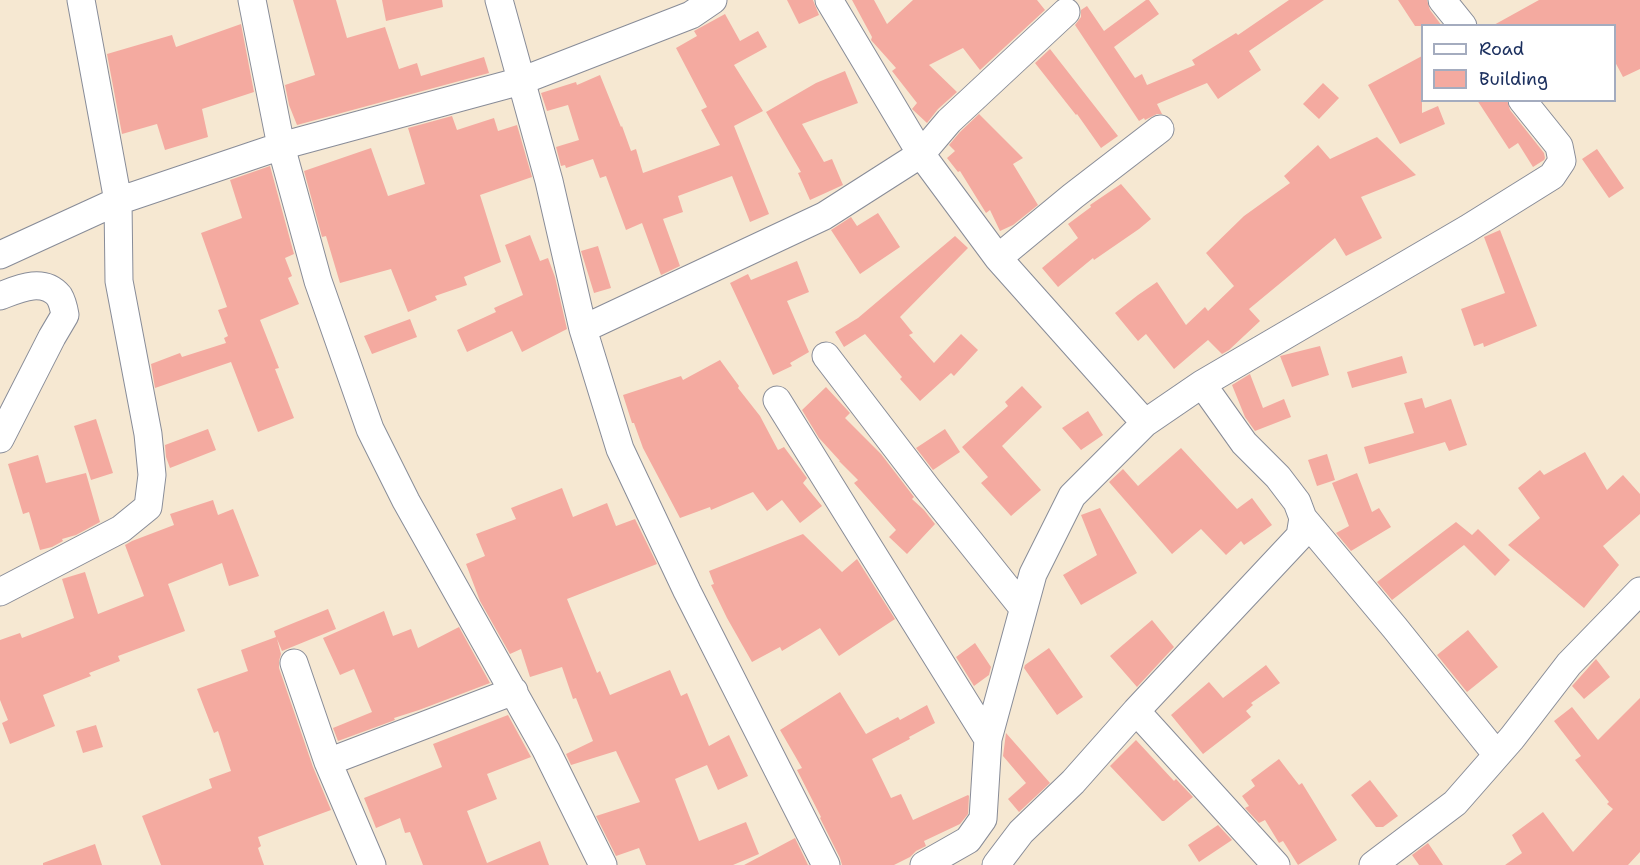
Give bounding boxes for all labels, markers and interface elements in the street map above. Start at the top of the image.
legend [1421,24,1616,102]
text: Road [1479,37,1524,61]
text: Building [1479,67,1548,91]

